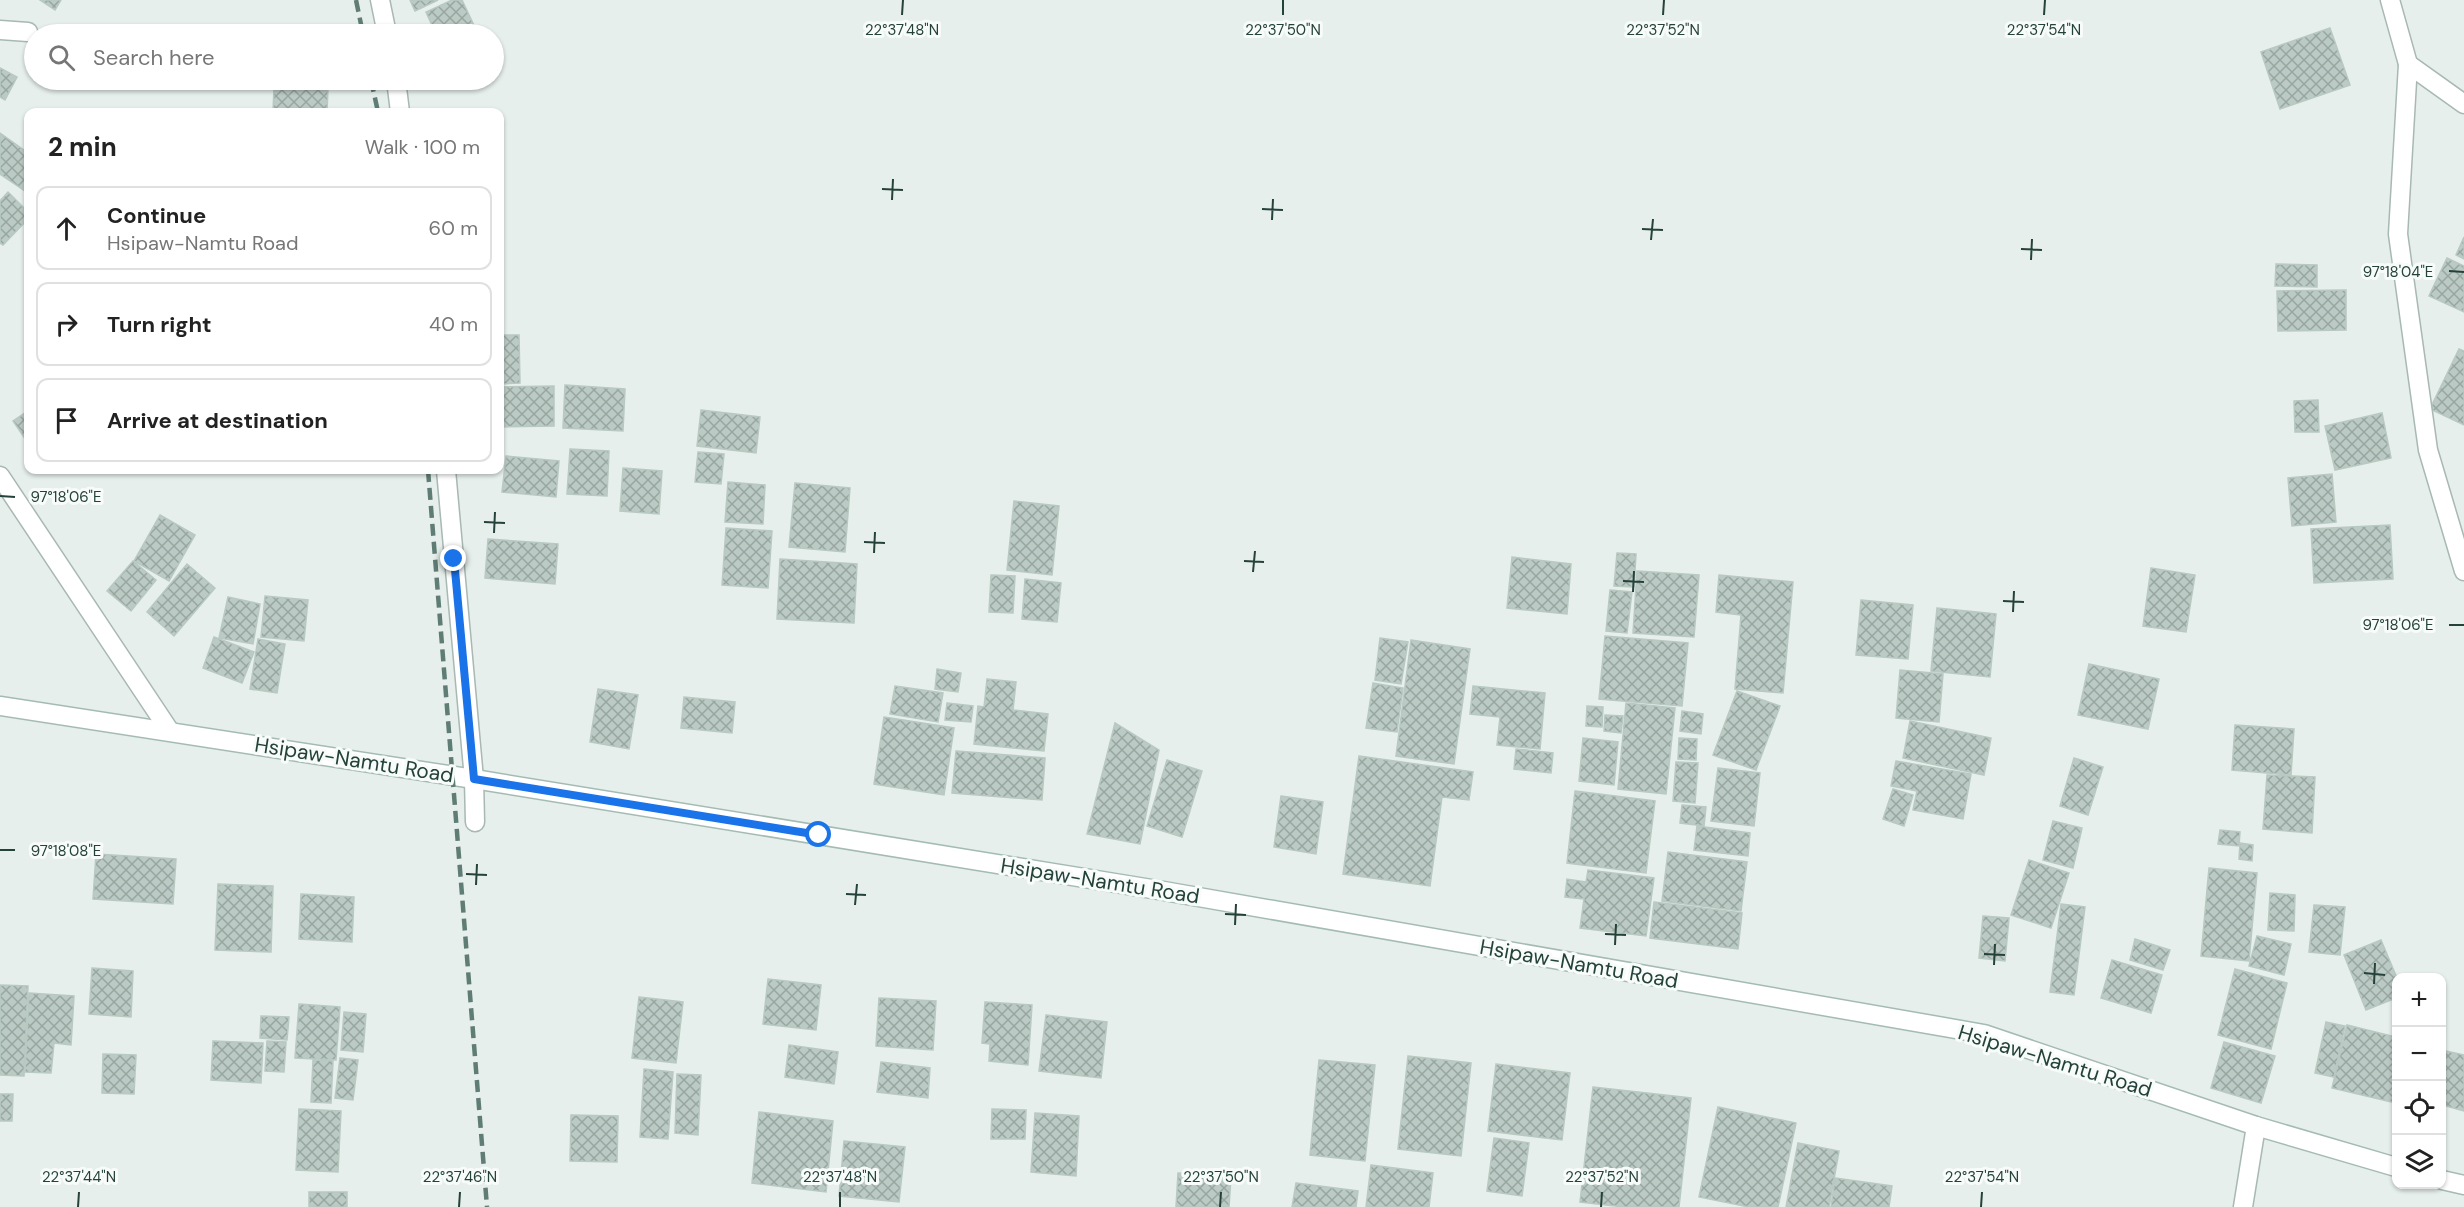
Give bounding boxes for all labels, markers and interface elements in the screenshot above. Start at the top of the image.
text: 22°37'48"N [865,20,939,40]
text: 22°37'50"N [1245,20,1321,40]
text: 22°37'52"N [1626,20,1700,40]
text: 22°37'54"N [2007,20,2081,40]
search box [24,24,504,90]
icon: search [45,41,78,74]
text: Search here [93,43,214,72]
text: 2 min [48,130,117,164]
text: Walk · 100 m [365,134,480,160]
text: Continue [107,201,206,230]
icon: ahead [50,212,83,245]
text: 60 m [429,215,478,241]
text: Hsipaw-Namtu Road [107,230,298,256]
text: 97°18'04"E [2363,262,2433,282]
icon: right [50,308,83,341]
text: Turn right [107,310,212,339]
text: 40 m [429,311,478,337]
icon: arrive [50,404,83,437]
text: Arrive at destination [107,406,328,435]
text: 97°18'06"E [31,487,101,507]
route end [440,545,466,571]
text: 97°18'06"E [2363,615,2433,635]
street label: Hsipaw-Namtu Road [253,730,455,790]
route start [805,821,831,847]
text: 97°18'08"E [31,841,101,861]
street label: Hsipaw-Namtu Road [999,851,1201,911]
street label: Hsipaw-Namtu Road [1478,933,1680,995]
map controls [2392,973,2446,1189]
button: + [2392,973,2446,1027]
street label: Hsipaw-Namtu Road [1955,1018,2155,1104]
button: − [2392,1027,2446,1081]
button: locate [2392,1081,2446,1135]
button: layers [2392,1135,2446,1189]
text: 22°37'44"N [42,1167,116,1187]
text: 22°37'46"N [423,1167,497,1187]
text: 22°37'48"N [803,1167,877,1187]
text: 22°37'50"N [1183,1167,1259,1187]
text: 22°37'52"N [1565,1167,1639,1187]
text: 22°37'54"N [1945,1167,2019,1187]

